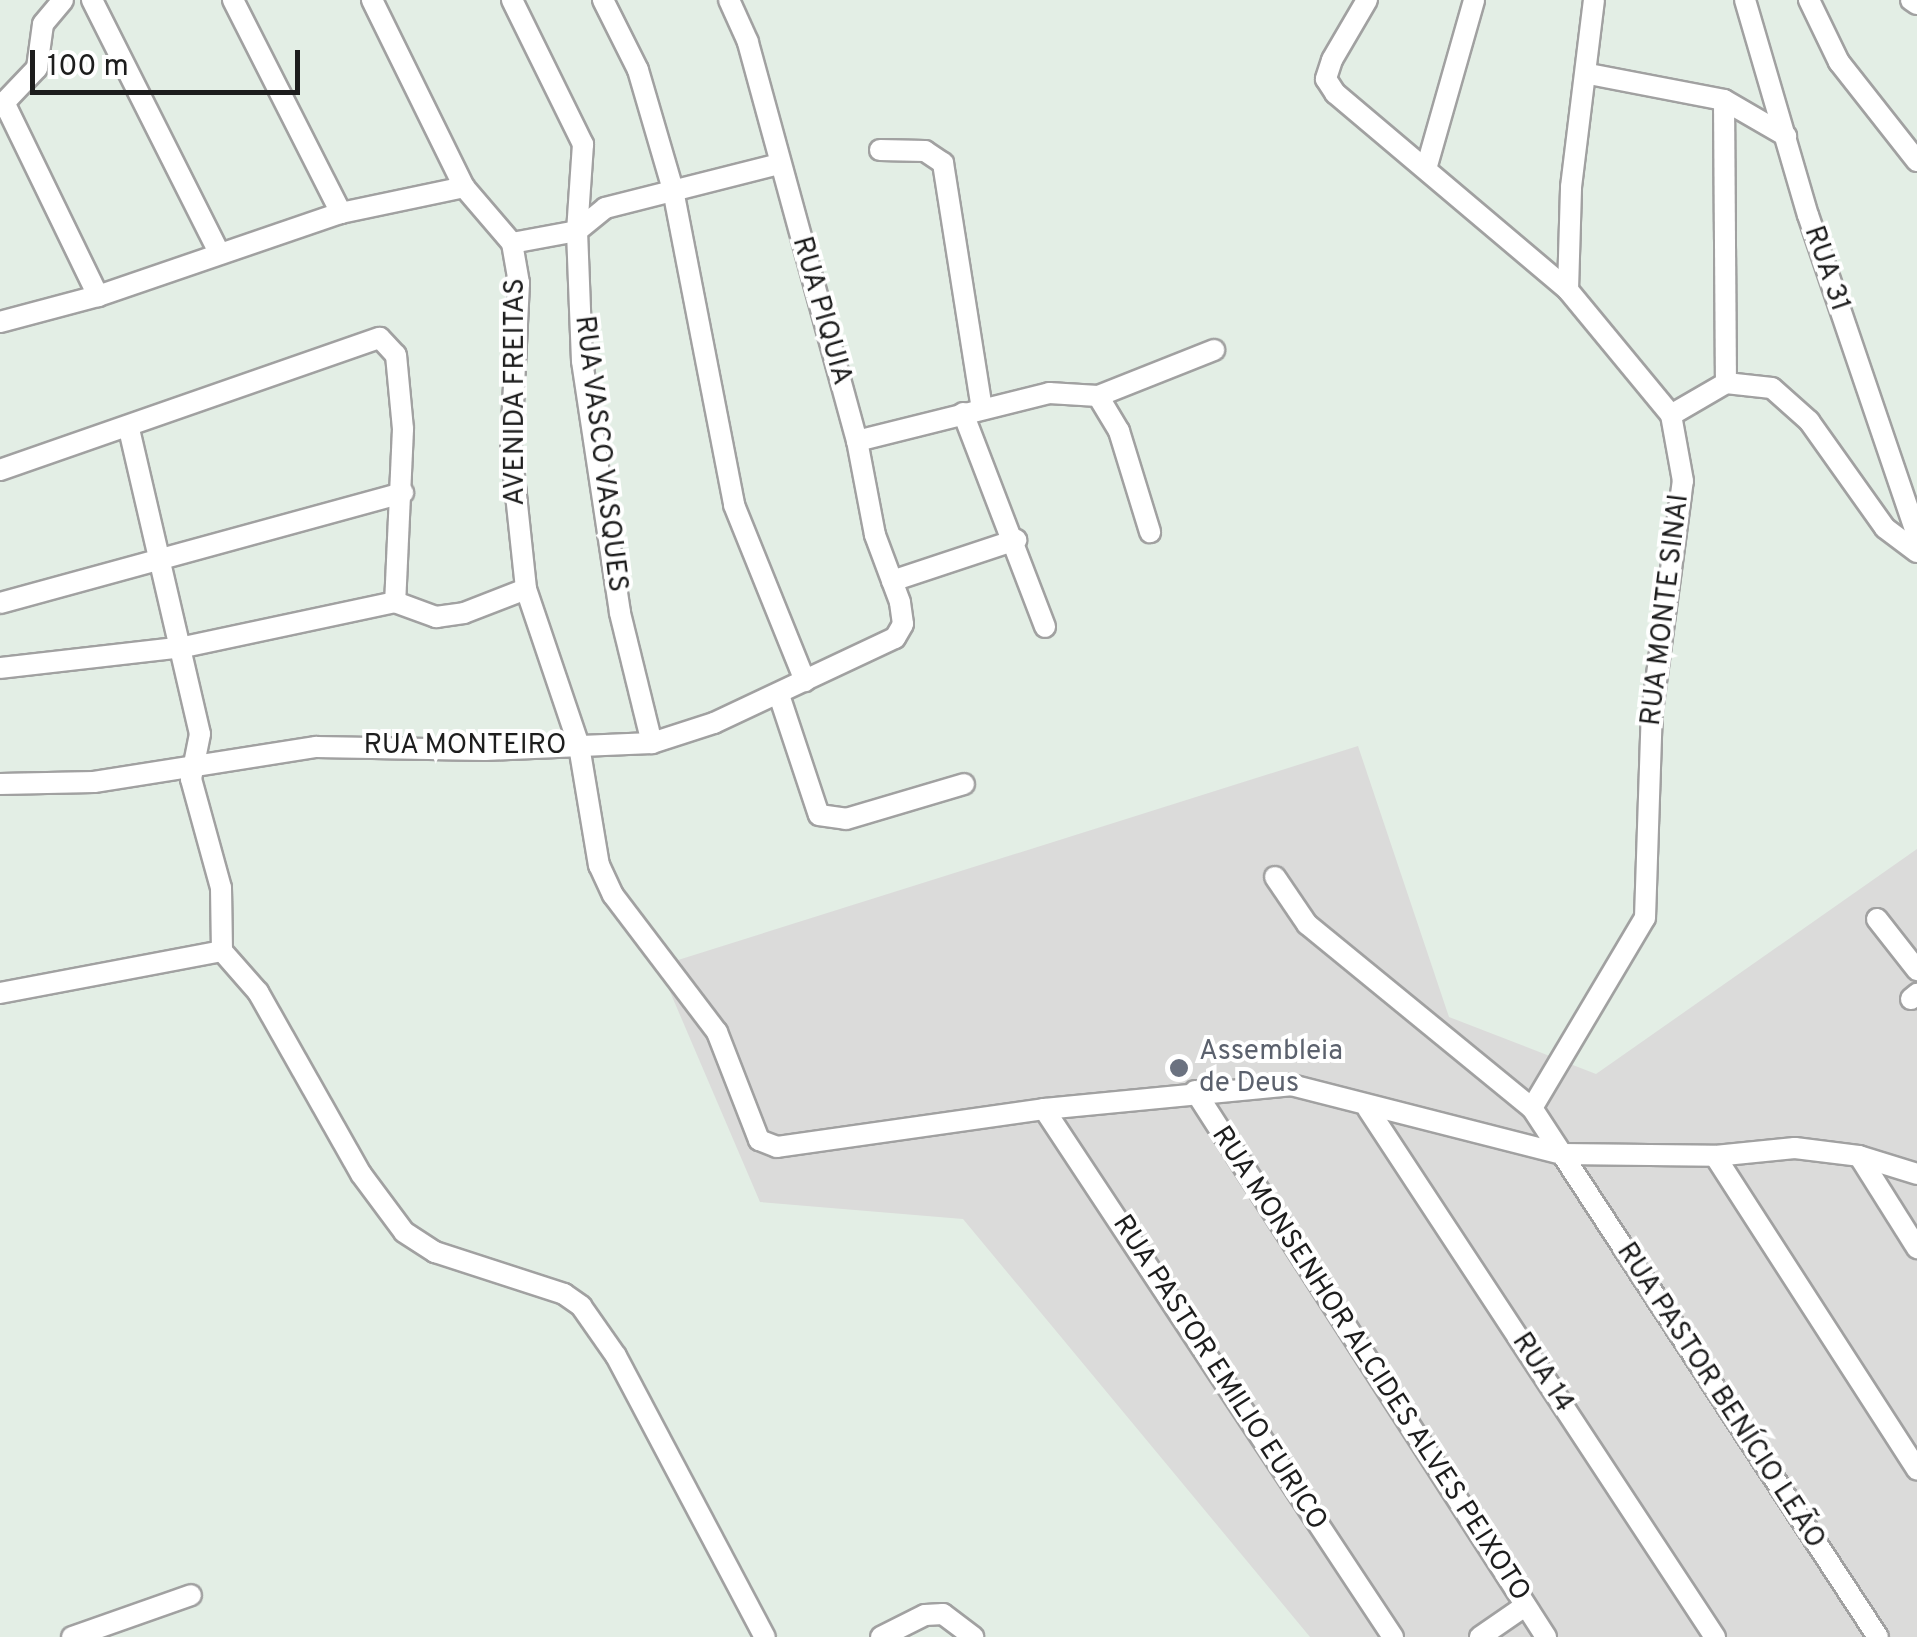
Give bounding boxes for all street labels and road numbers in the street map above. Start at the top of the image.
street label: RUA 31 [1796,221,1856,317]
street label: RUA PIQUIA [784,232,858,390]
street label: AVENIDA FREITAS [499,278,533,506]
street label: RUA VASCO VASQUES [566,312,634,596]
street label: RUA MONTE SINAI [1635,492,1697,728]
street label: RUA MONTEIRO [363,729,567,763]
street label: RUA MONSENHOR ALCIDES ALVES PEIXOTO [1203,1119,1537,1609]
street label: RUA PASTOR EMILIO EURICO [1104,1209,1334,1537]
street label: RUA PASTOR BENÍCIO LEÃO [1608,1236,1832,1556]
street label: RUA 14 [1504,1326,1580,1420]

